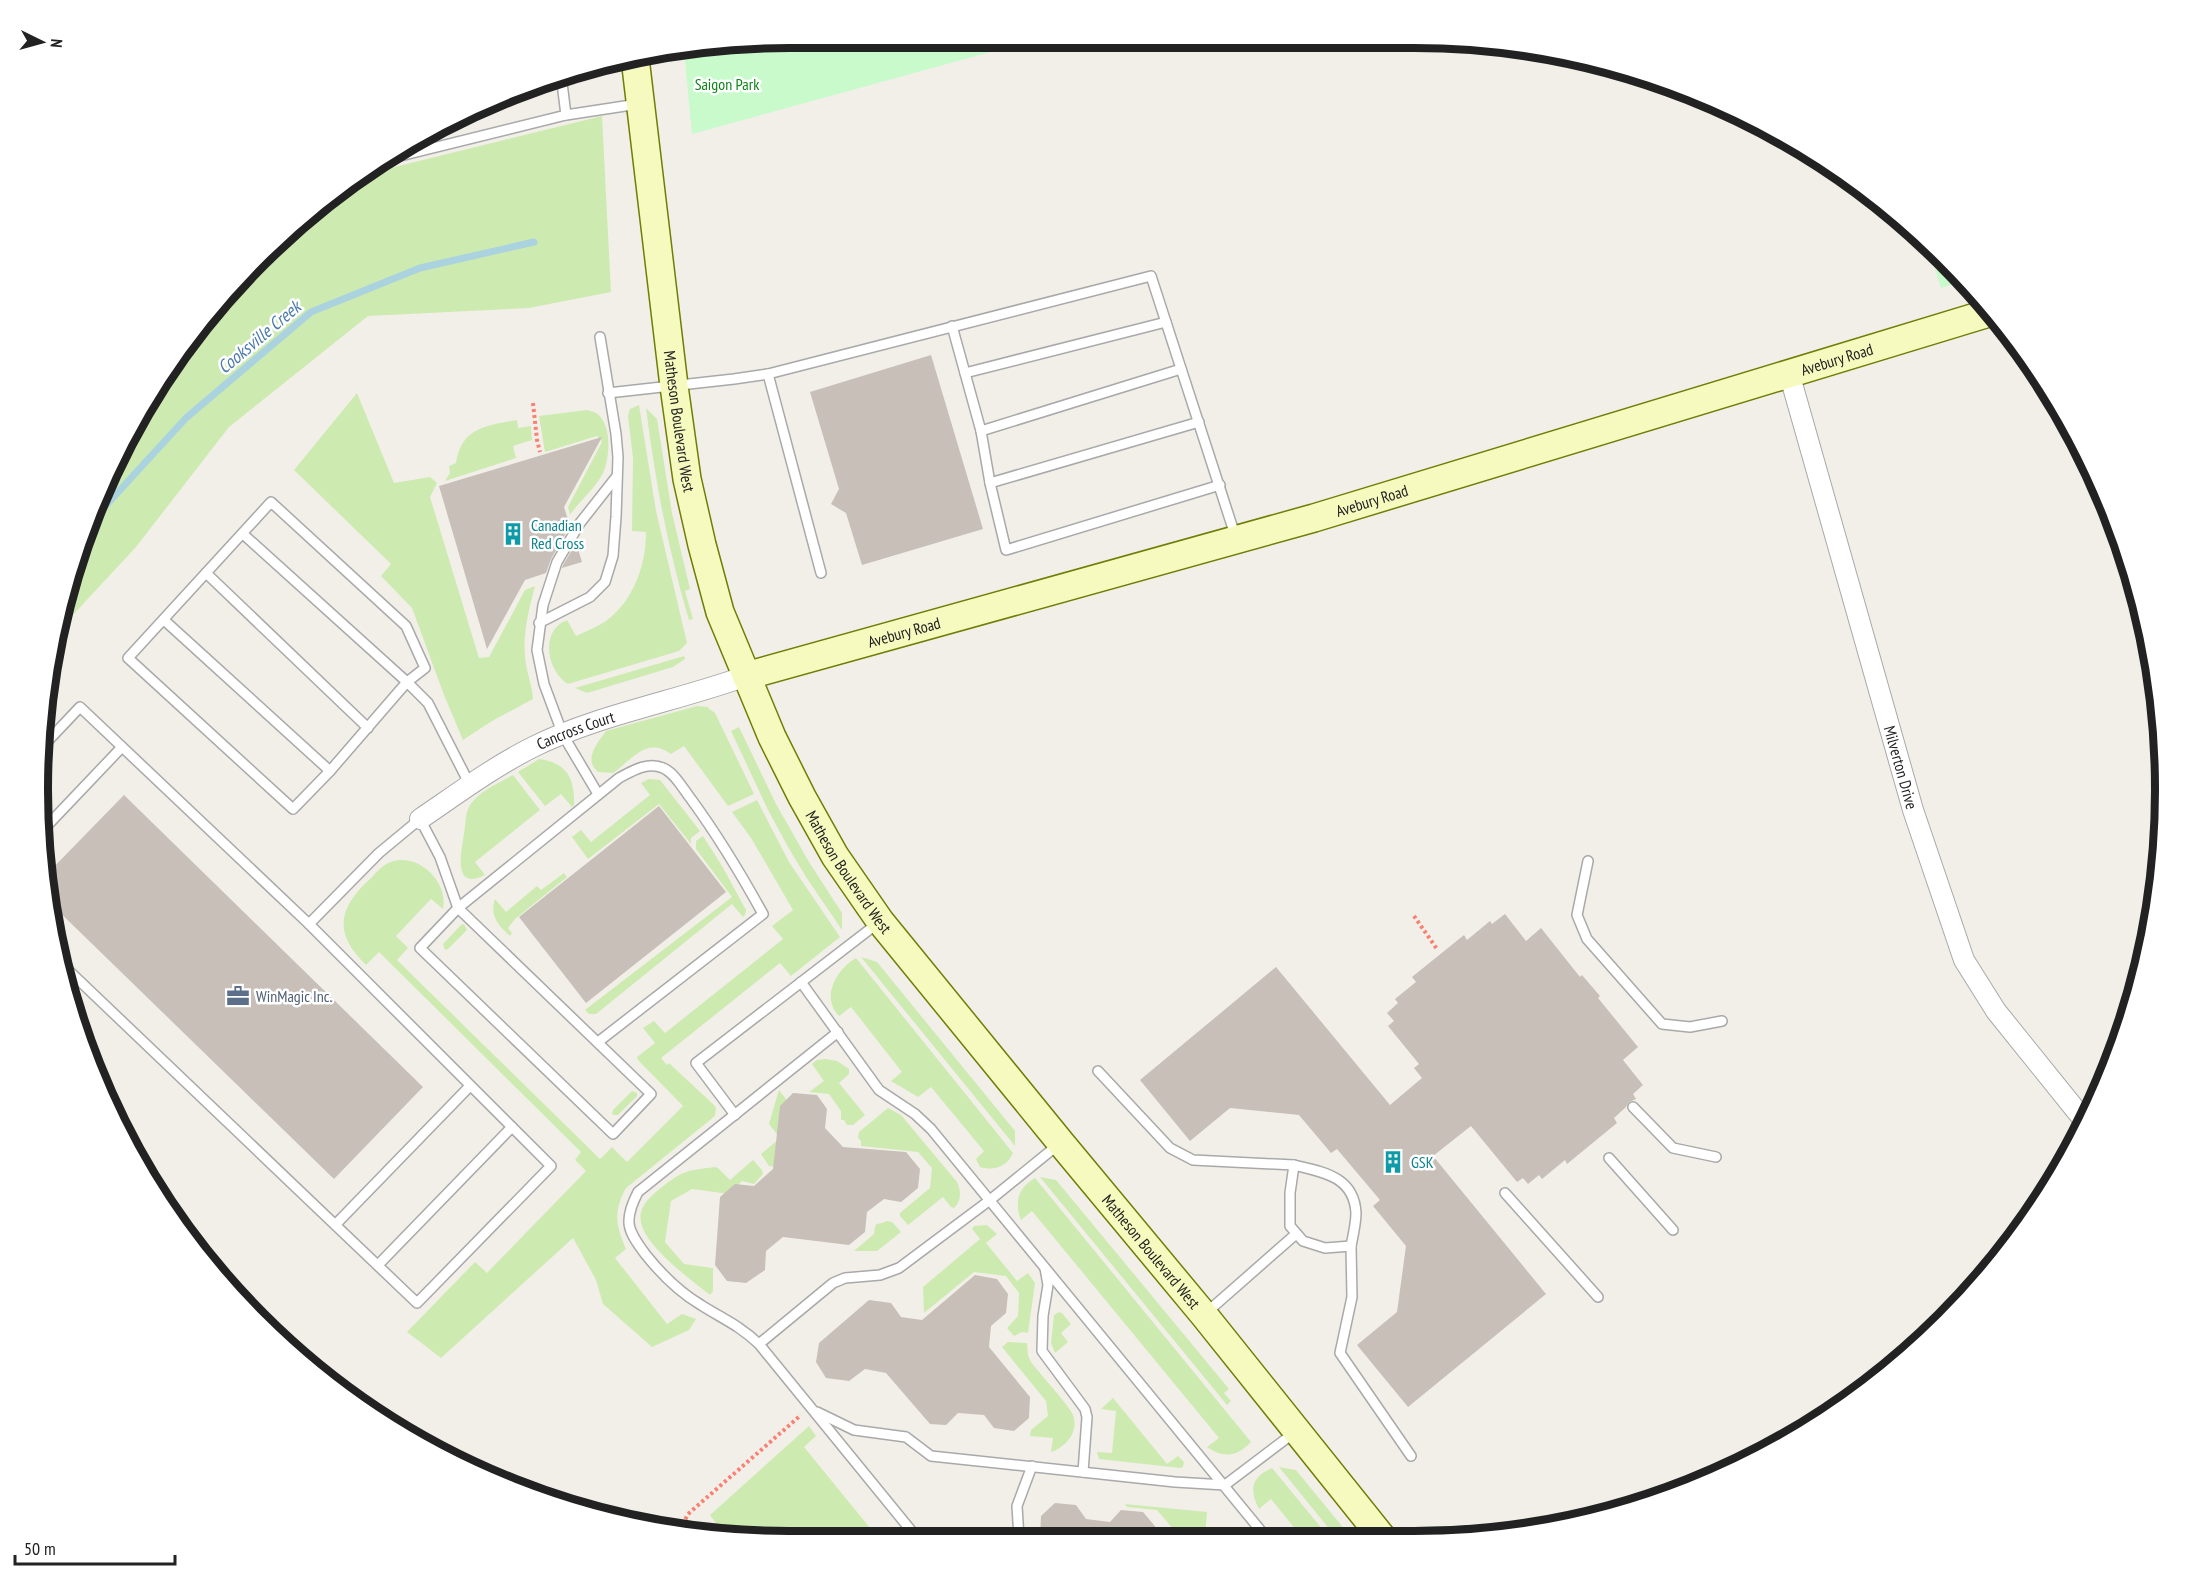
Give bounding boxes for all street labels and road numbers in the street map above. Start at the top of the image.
street label: Avebury Road [1798,339,1875,380]
street label: Matheson Boulevard West [660,349,700,495]
street label: Avebury Road [1333,480,1410,521]
street label: Avebury Road [865,612,943,652]
street label: Cancross Court [533,706,617,754]
street label: Milverton Drive [1880,723,1922,811]
street label: Matheson Boulevard West [802,807,896,938]
street label: Matheson Boulevard West [1098,1190,1205,1313]

